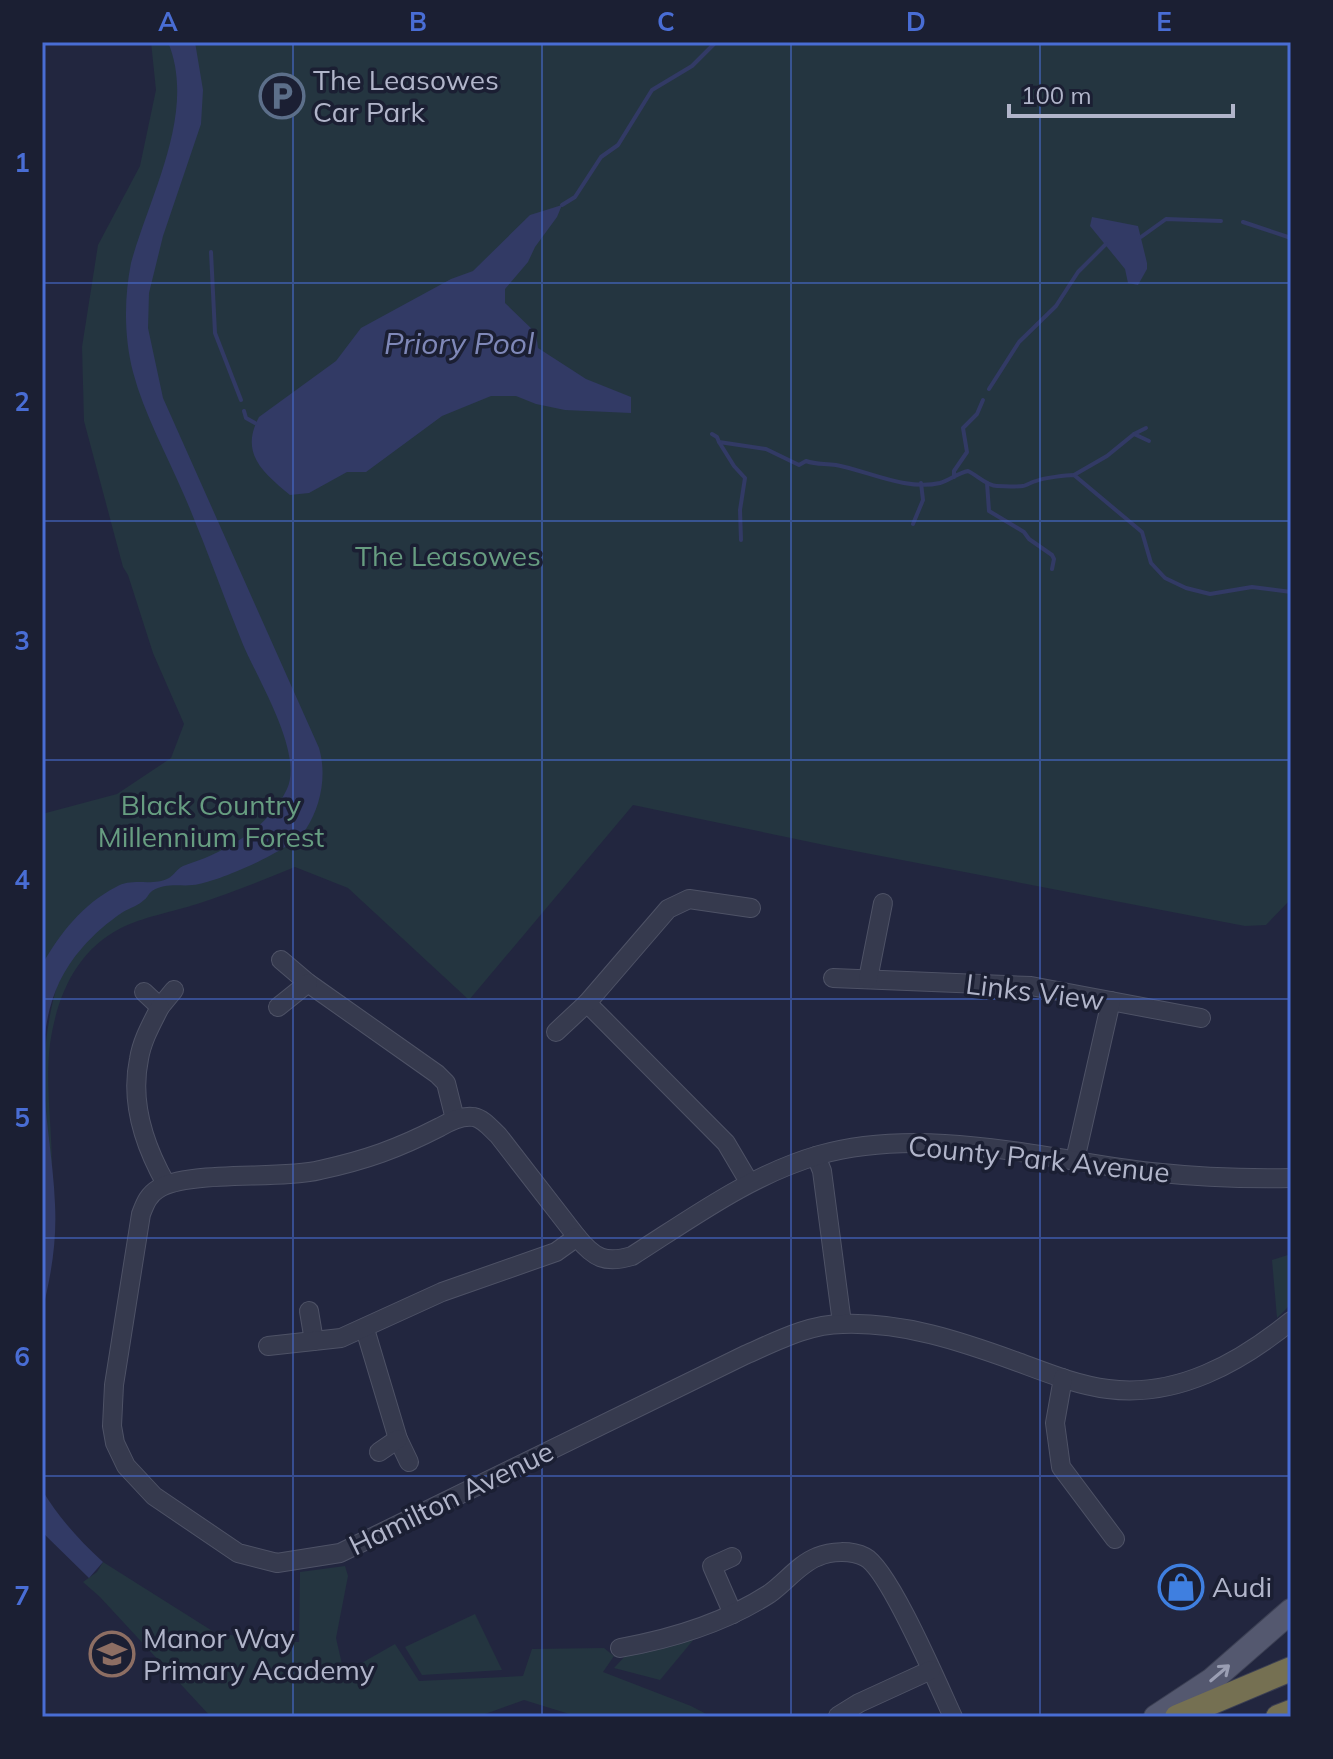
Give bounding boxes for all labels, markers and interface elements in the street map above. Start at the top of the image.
text: A [158,5,178,38]
text: B [409,5,427,38]
text: C [657,5,675,38]
text: D [906,5,926,38]
text: E [1156,5,1172,38]
place label: The Leasowes Car Park [313,62,499,129]
scale bar [1009,68,1233,118]
parking icon: The Leasowes Car Park [258,72,306,120]
text: 100 m [1021,80,1092,110]
text: 1 [14,146,30,179]
water label: Priory Pool [384,324,535,362]
text: 2 [14,385,30,418]
park label: The Leasowes [355,538,541,573]
text: 3 [14,624,30,657]
park label: Black Country Millennium Forest [98,787,325,854]
text: 4 [14,863,30,896]
street label: Links View [964,966,1106,1017]
text: 5 [14,1101,30,1134]
street label: County Park Avenue [907,1127,1171,1190]
text: 6 [14,1340,30,1373]
street label: Hamilton Avenue [343,1433,559,1562]
shop icon: Audi [1157,1563,1205,1611]
place label: Audi [1212,1569,1272,1604]
text: 7 [14,1579,30,1612]
place label: Manor Way Primary Academy [143,1620,375,1687]
school or university icon: Manor Way Primary Academy [88,1630,136,1678]
one-way arrow [1209,1664,1230,1682]

